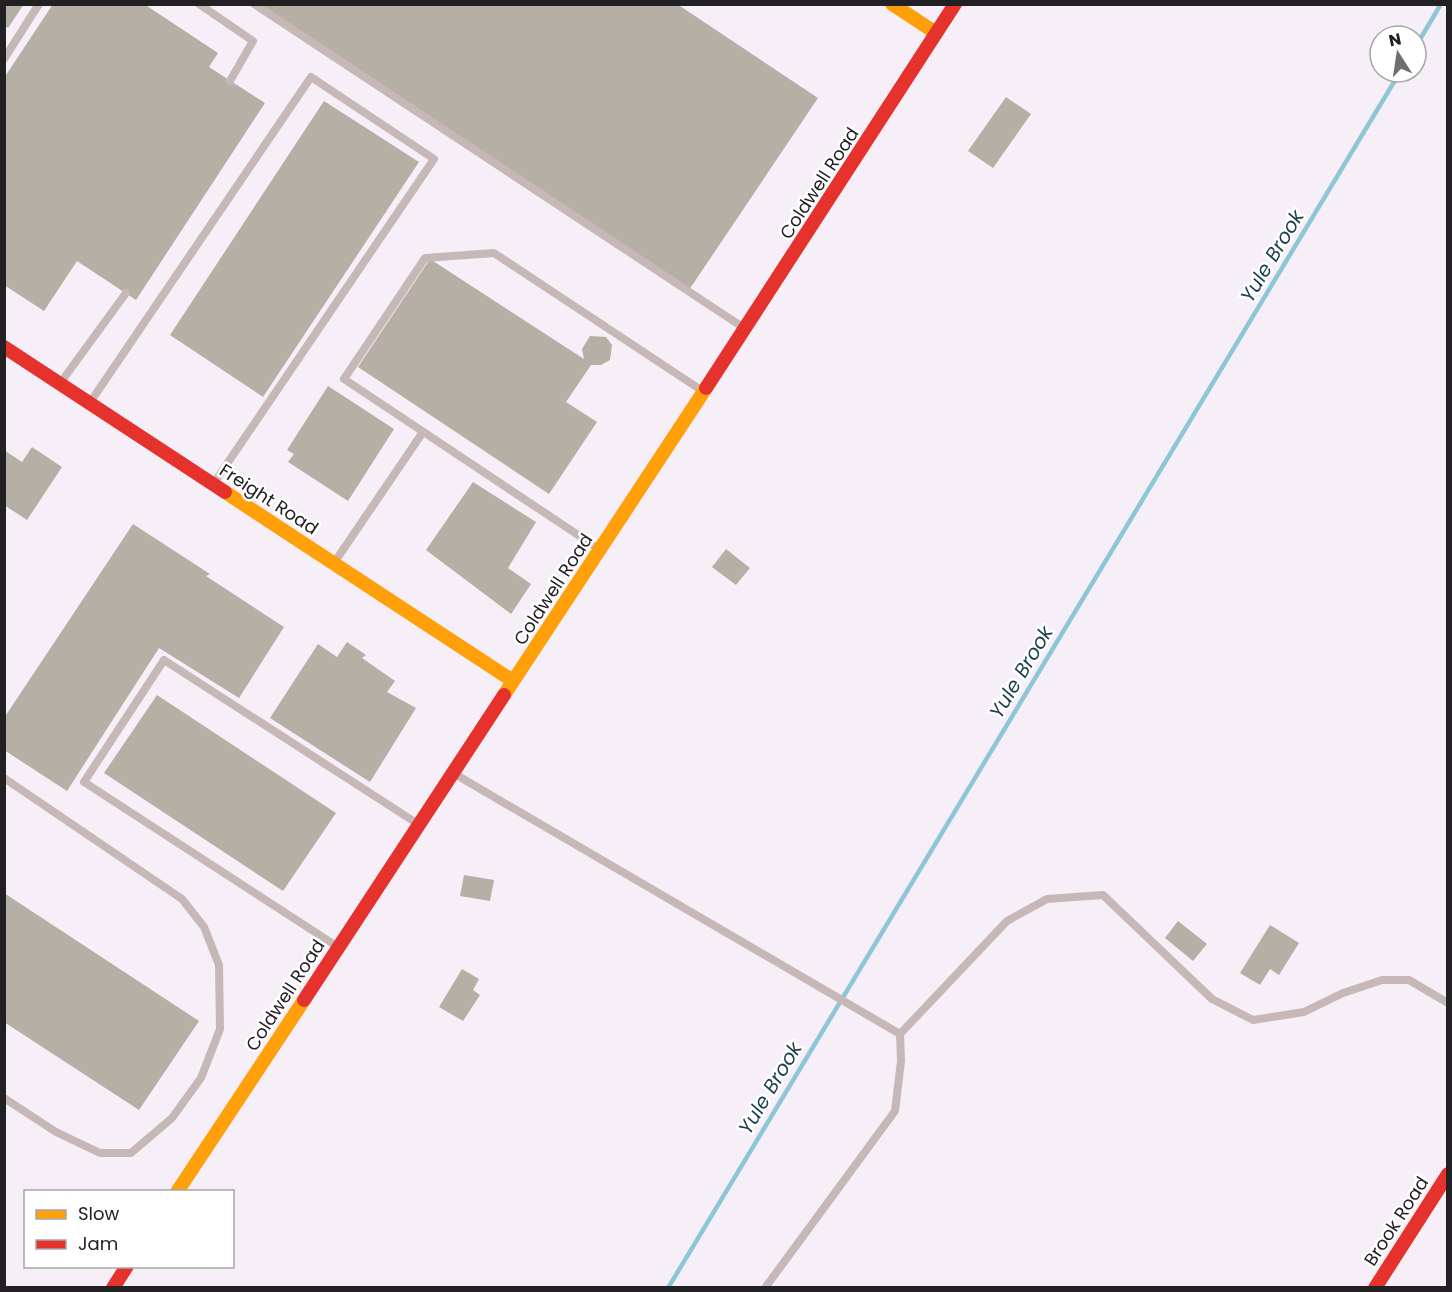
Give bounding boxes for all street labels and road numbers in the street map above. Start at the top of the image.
street label: Coldwell Road [774,122,864,244]
street label: Freight Road [215,458,323,540]
street label: Coldwell Road [508,528,598,650]
street label: Coldwell Road [240,934,330,1056]
street label: Brook Road [1358,1172,1434,1270]

